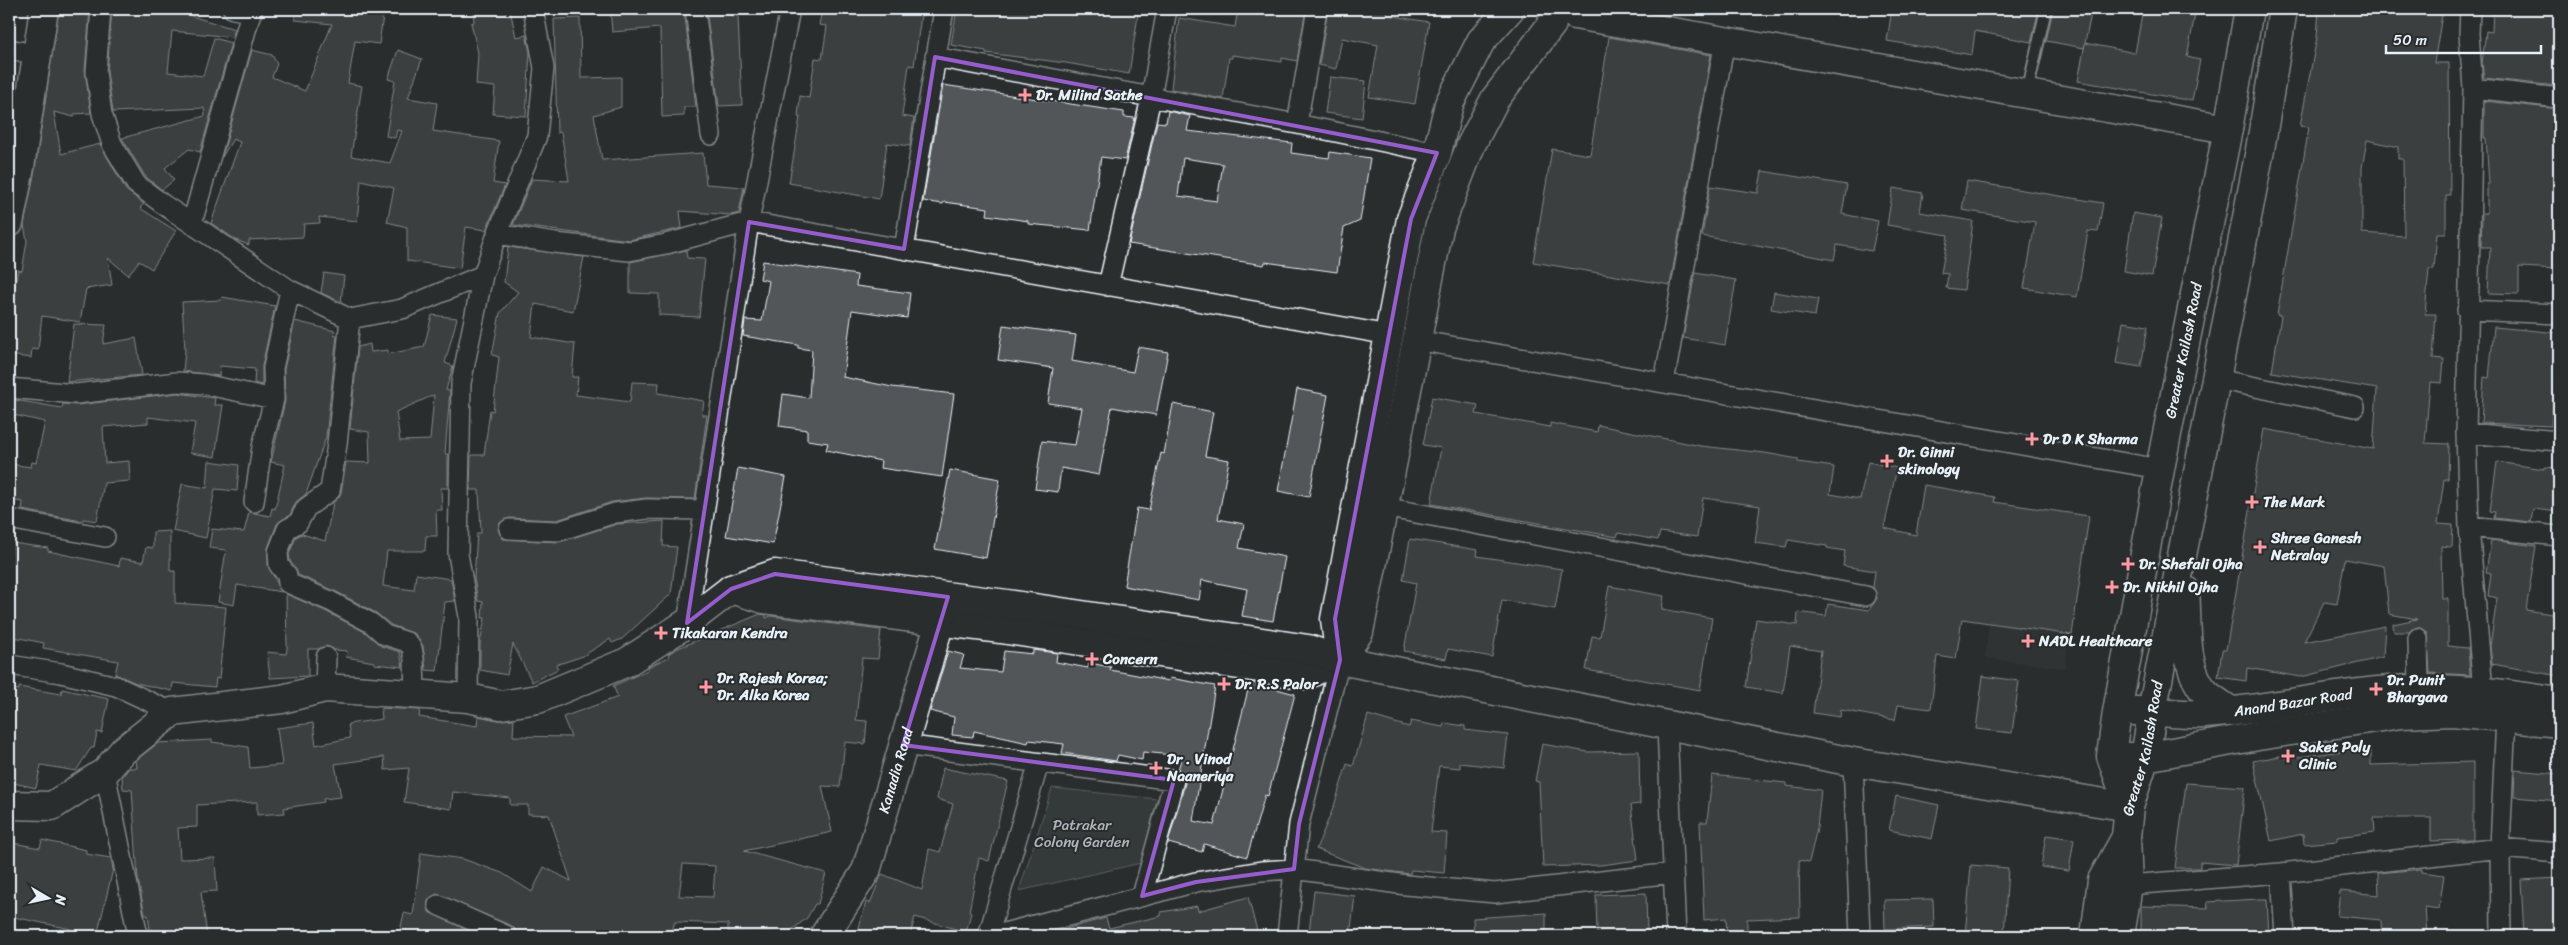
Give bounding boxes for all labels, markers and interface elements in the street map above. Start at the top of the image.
scale bar [2386,22,2540,54]
text: 50 m [2393,27,2428,53]
place label: Dr. Milind Sathe [1036,82,1143,108]
marker: Dr. Milind Sathe [1018,88,1032,102]
street label: Greater Kailash Road [2157,279,2210,421]
place label: Dr D K Sharma [2043,426,2138,452]
marker: Dr D K Sharma [2025,432,2039,446]
place label: Dr. Ginni skinology [1897,439,1960,482]
marker: Dr. Ginni skinology [1880,454,1894,468]
place label: The Mark [2263,489,2325,515]
marker: The Mark [2245,495,2259,509]
place label: Shree Ganesh Netralay [2270,525,2361,568]
marker: Shree Ganesh Netralay [2253,540,2267,554]
place label: Dr. Shefali Ojha [2139,551,2243,577]
marker: Dr. Shefali Ojha [2121,557,2135,571]
place label: Dr. Nikhil Ojha [2123,574,2219,600]
marker: Dr. Nikhil Ojha [2105,580,2119,594]
place label: Tikakaran Kendra [672,620,788,646]
marker: Tikakaran Kendra [654,626,668,640]
place label: NADL Healthcare [2038,628,2153,654]
marker: NADL Healthcare [2021,634,2035,648]
place label: Concern [1102,646,1158,672]
marker: Concern [1085,652,1099,666]
place label: Dr. Rajesh Korea; Dr. Alka Korea [717,665,829,708]
place label: Dr. Punit Bhargava [2387,667,2448,710]
place label: Dr. R.S Palor [1235,671,1319,697]
marker: Dr. R.S Palor [1217,677,1231,691]
street label: Greater Kailash Road [2115,678,2171,817]
marker: Dr. Rajesh Korea; Dr. Alka Korea [699,680,713,694]
street label: Anand Bazar Road [2232,681,2355,724]
marker: Dr. Punit Bhargava [2369,682,2383,696]
street label: Kanadia Road [871,724,921,817]
place label: Saket Poly Clinic [2298,734,2372,777]
place label: Dr . Vinod Naaneriya [1166,746,1234,789]
marker: Saket Poly Clinic [2281,749,2295,763]
marker: Dr . Vinod Naaneriya [1149,761,1163,775]
park label: Patrakar Colony Garden [1034,812,1130,855]
north arrow [22,872,72,922]
text: N [47,892,74,907]

